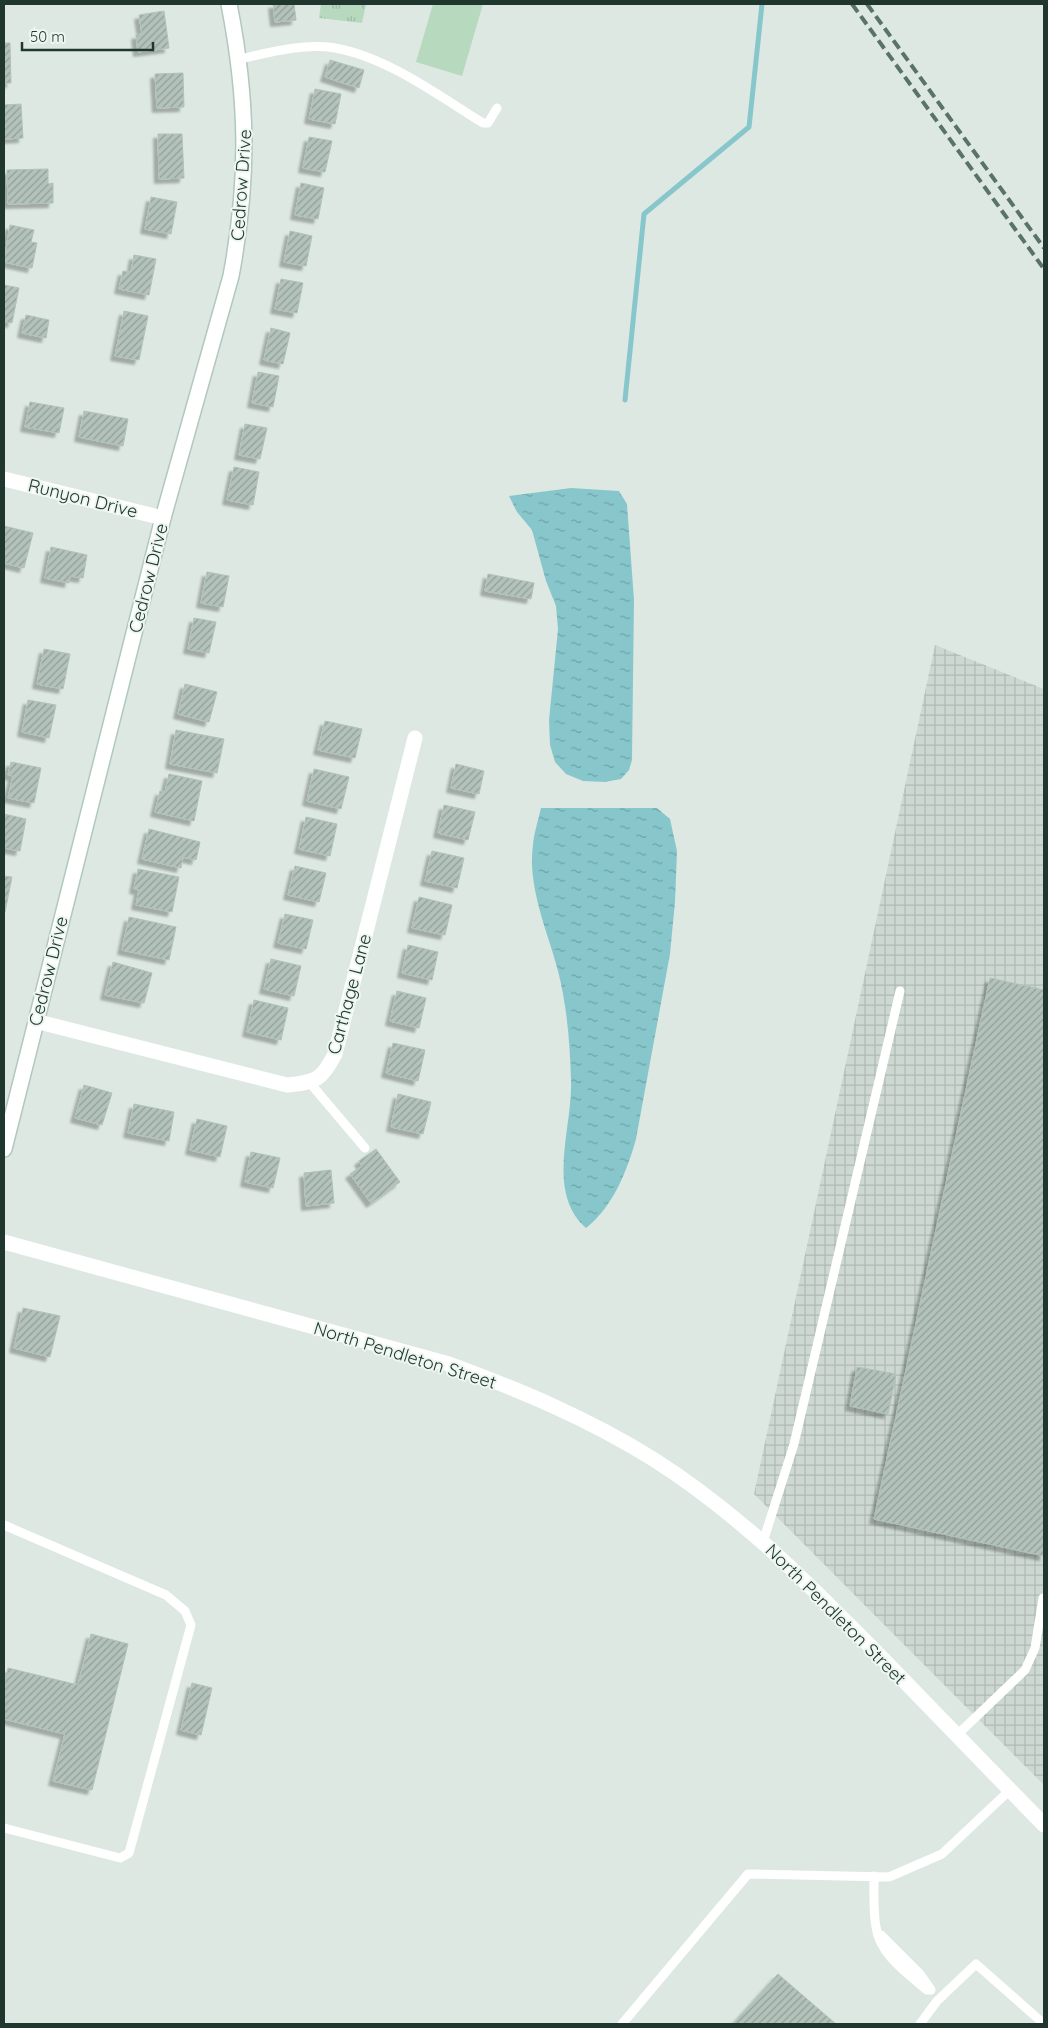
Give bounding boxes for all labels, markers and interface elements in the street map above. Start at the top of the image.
scale bar [22,20,154,52]
text: 50 m [30,27,65,46]
street label: Cedrow Drive [226,128,256,242]
street label: Runyon Drive [26,473,140,523]
street label: Cedrow Drive [123,521,173,635]
street label: Cedrow Drive [23,914,73,1028]
street label: Carthage Lane [322,931,376,1057]
street label: North Pendleton Street [311,1316,499,1394]
street label: North Pendleton Street [761,1539,911,1689]

